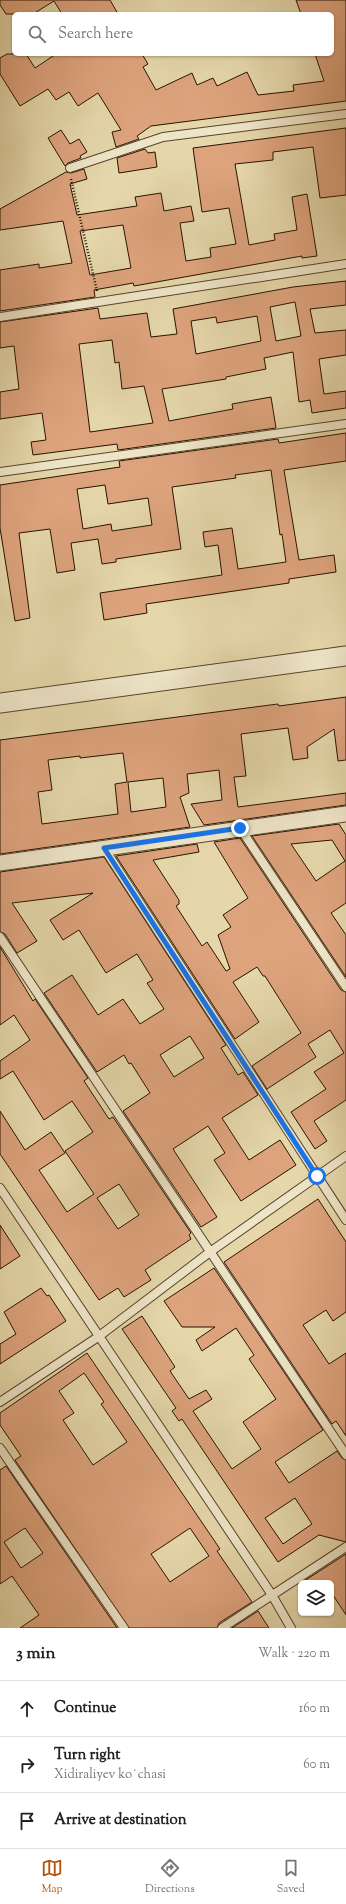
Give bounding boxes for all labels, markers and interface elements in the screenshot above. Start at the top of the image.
search box [12,12,334,56]
icon: search [26,23,48,45]
text: Search here [58,24,133,45]
route end [231,819,249,837]
route start [308,1167,326,1185]
map controls [298,1580,334,1616]
button: layers [298,1580,334,1616]
text: 3 min [16,1642,55,1666]
text: Walk · 220 m [258,1645,330,1663]
icon: ahead [16,1698,38,1720]
text: Continue [54,1698,116,1719]
text: 160 m [299,1700,330,1718]
text: Turn right [54,1745,120,1766]
icon: right [16,1754,38,1776]
text: 60 m [303,1756,330,1774]
text: Xidiraliyev koʻchasi [54,1766,166,1784]
icon: arrive [16,1810,38,1832]
text: Arrive at destination [54,1810,187,1831]
tab: Map [41,1857,63,1897]
tab: Directions [145,1857,195,1897]
tab: Saved [277,1857,305,1897]

